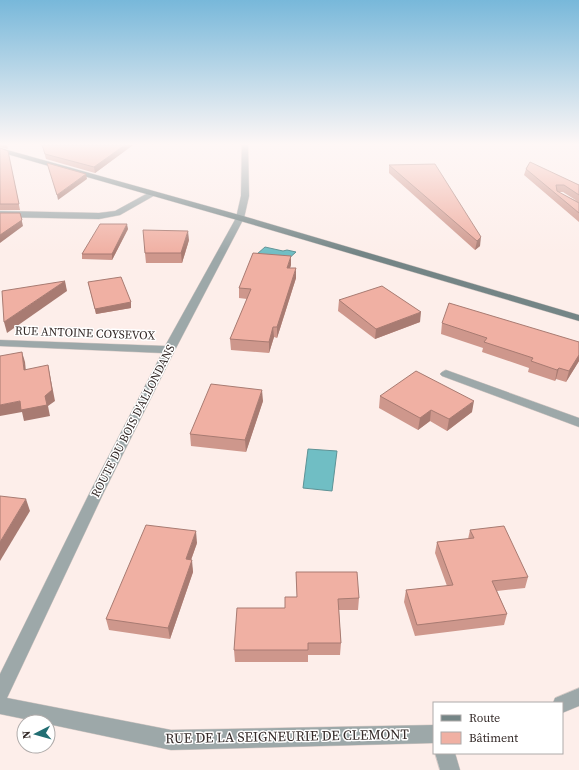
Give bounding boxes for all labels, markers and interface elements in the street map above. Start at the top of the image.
street label: RUE ANTOINE COYSEVOX [15,323,156,343]
street label: ROUTE DU BOIS D'ALLONDANS [87,342,179,500]
legend [433,702,563,754]
text: Route [469,710,500,726]
north arrow [16,714,56,754]
street label: RUE DE LA SEIGNEURIE DE CLEMONT [165,724,410,748]
text: N [19,730,34,740]
text: Bâtiment [469,730,518,746]

